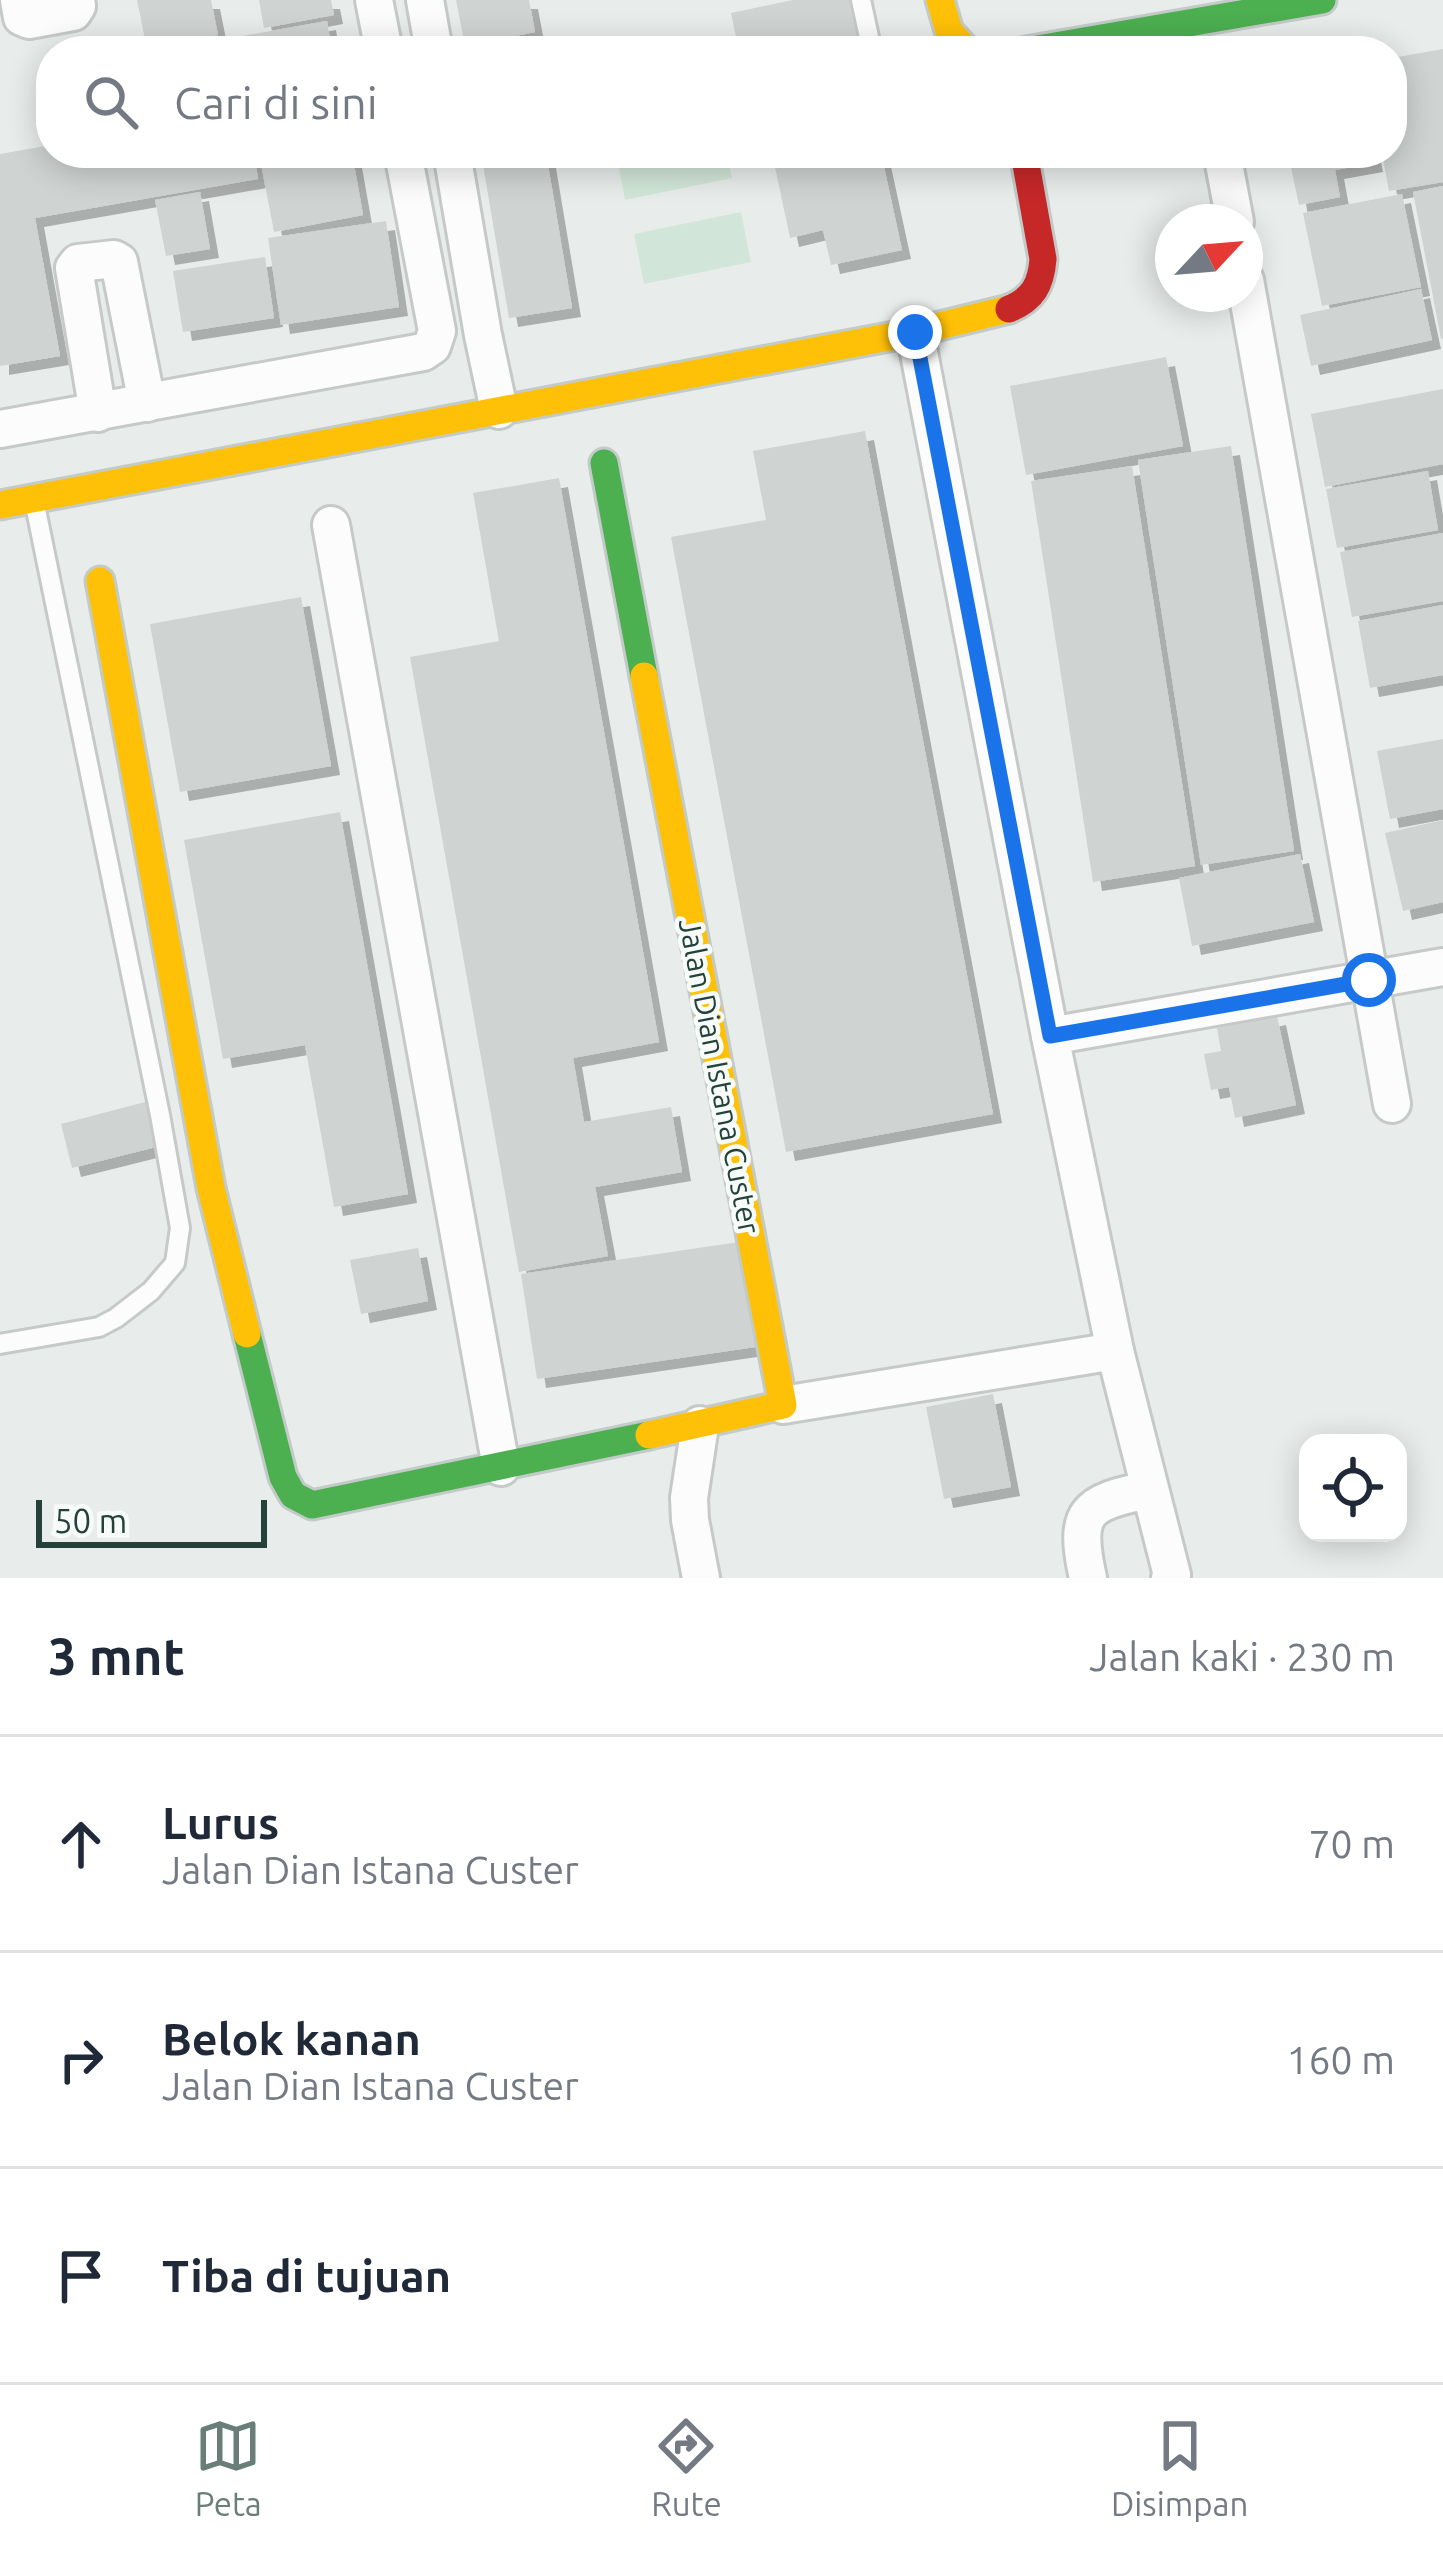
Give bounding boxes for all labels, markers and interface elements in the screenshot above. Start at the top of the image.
search box [36,36,1407,168]
icon: search [78,69,144,135]
text: Cari di sini [174,77,378,128]
north arrow [1155,204,1263,312]
route end [888,305,942,359]
street label: Jalan Dian Istana Custer [673,915,767,1237]
route start [1342,953,1396,1007]
map controls [1299,1434,1407,1542]
button: locate [1299,1434,1407,1542]
scale bar [36,1494,267,1547]
text: 50 m [54,1502,127,1539]
text: 3 mnt [48,1627,185,1685]
text: Jalan kaki · 230 m [1089,1635,1395,1678]
text: Lurus [162,1797,279,1848]
icon: ahead [48,1811,114,1877]
text: 70 m [1308,1822,1395,1865]
text: Jalan Dian Istana Custer [162,1848,579,1891]
text: Belok kanan [162,2013,421,2064]
icon: right [48,2027,114,2093]
text: 160 m [1286,2038,1395,2081]
text: Jalan Dian Istana Custer [162,2064,579,2107]
icon: arrive [48,2243,114,2309]
text: Tiba di tujuan [162,2250,451,2301]
tab: Peta [195,2413,262,2522]
tab: Rute [651,2413,722,2522]
tab: Disimpan [1111,2413,1248,2522]

